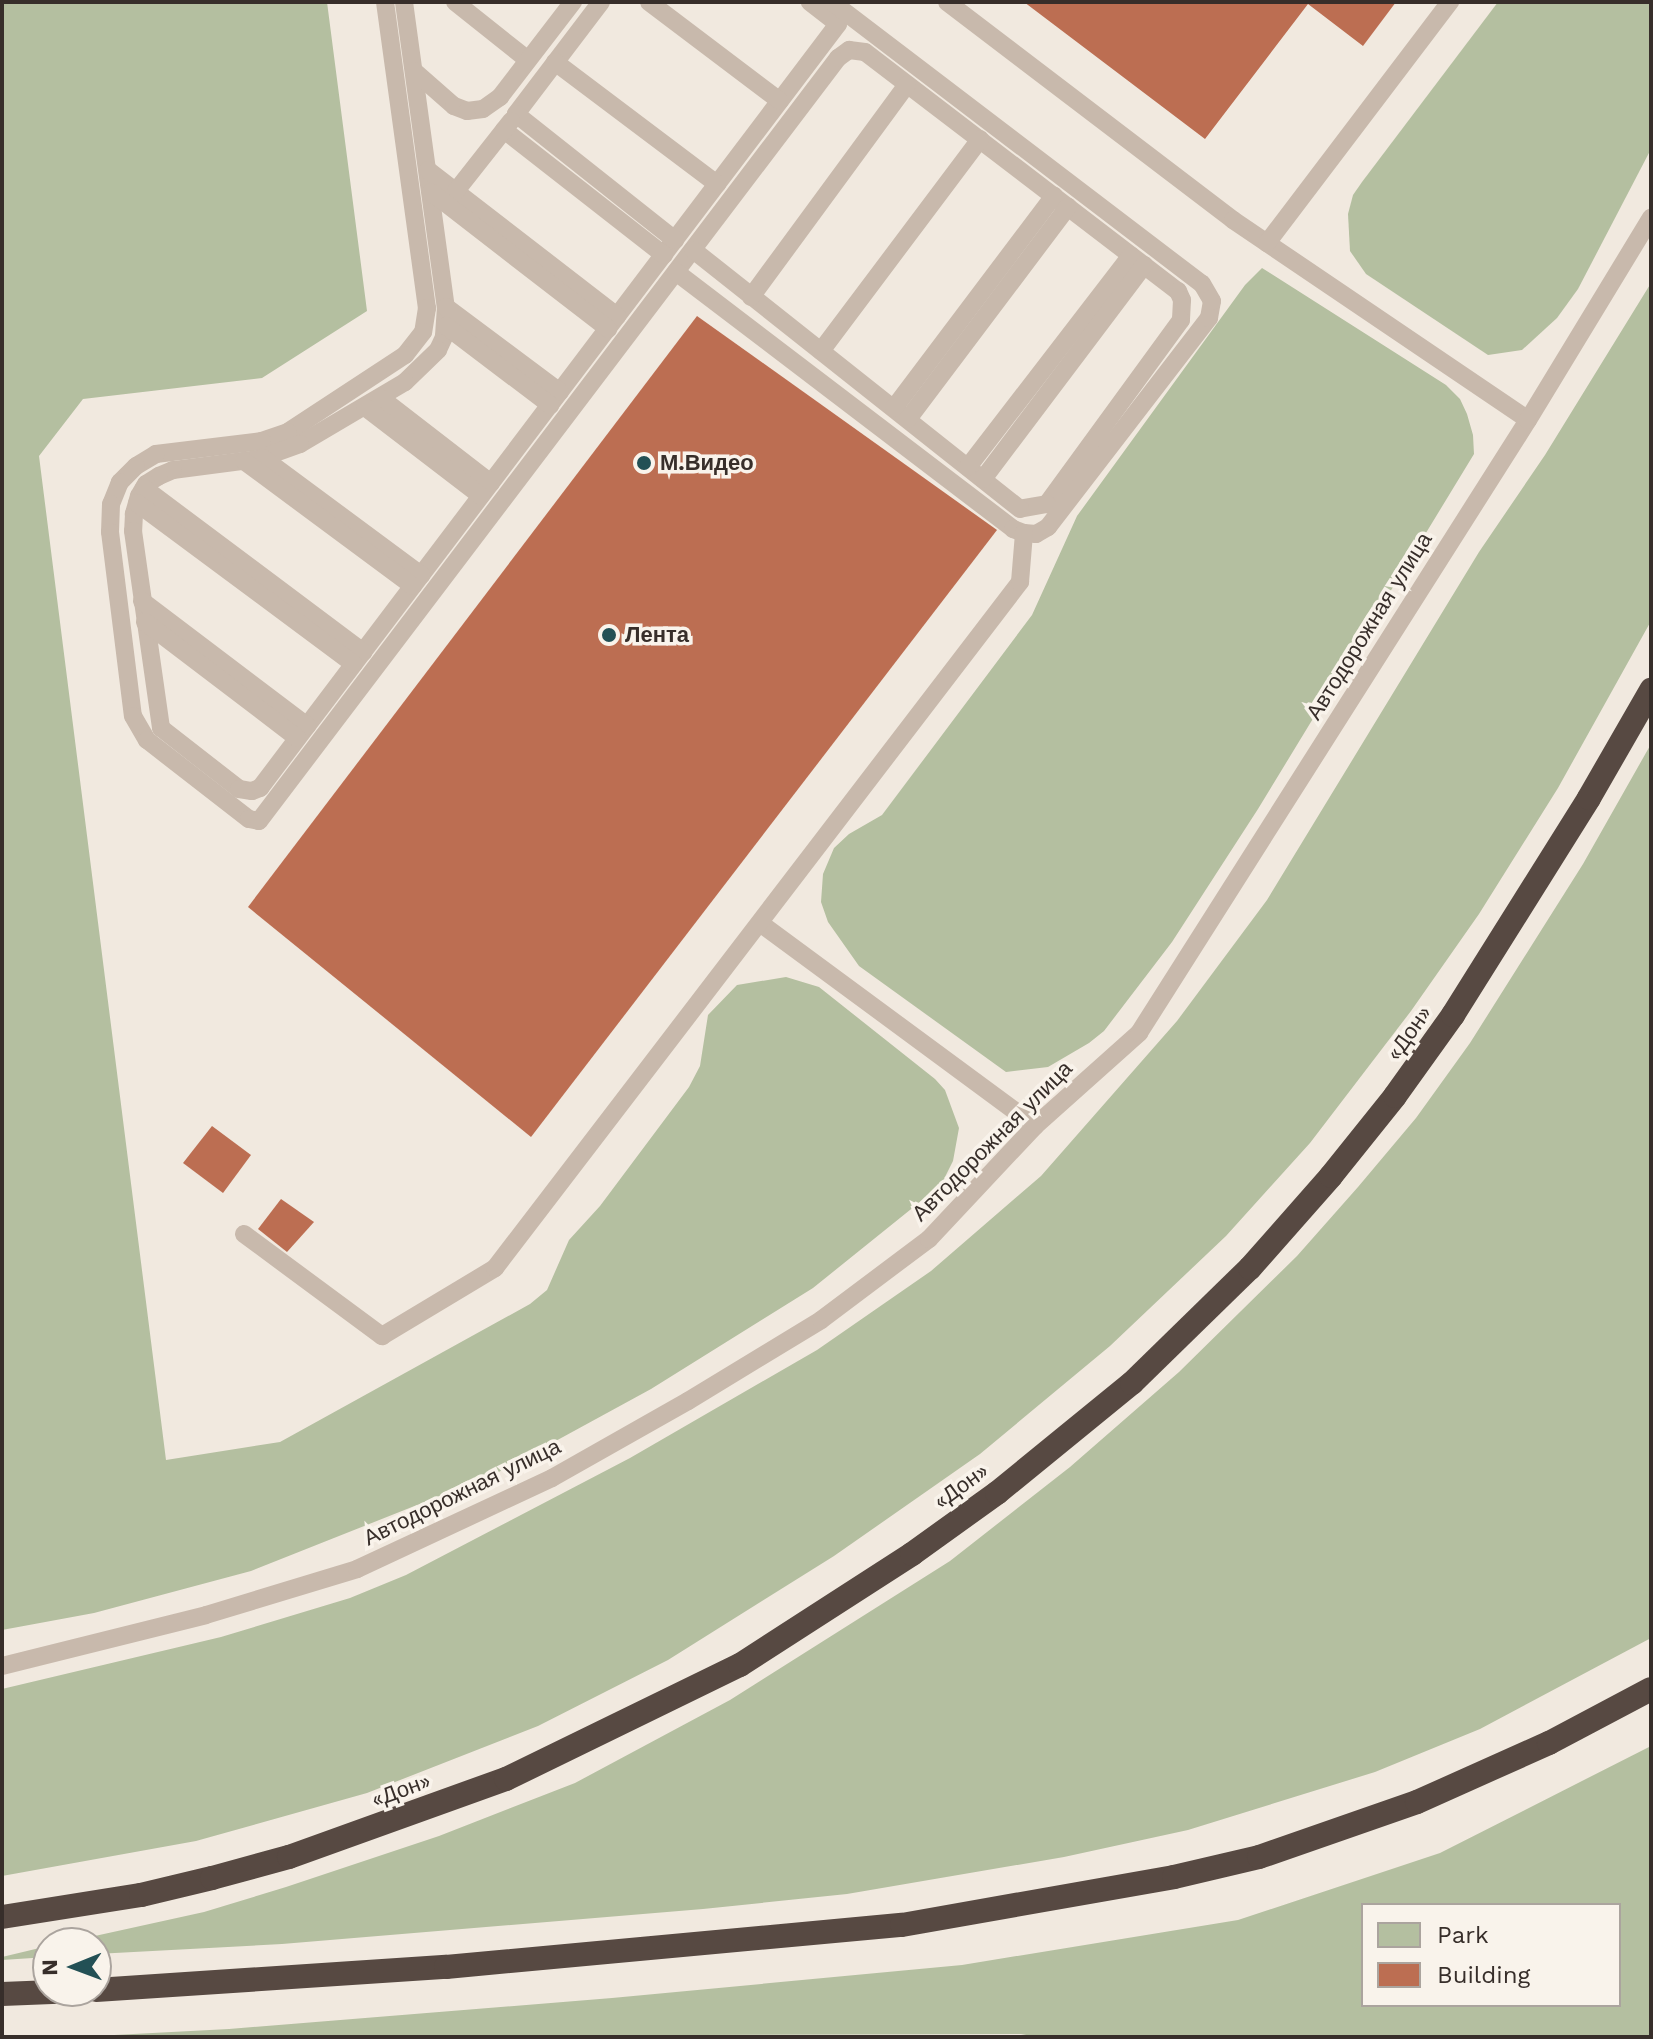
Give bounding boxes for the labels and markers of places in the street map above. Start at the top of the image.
place label: М.Видео [660,450,754,476]
marker: М.Видео [635,454,653,472]
place label: Лента [625,622,689,648]
marker: Лента [600,626,618,644]

